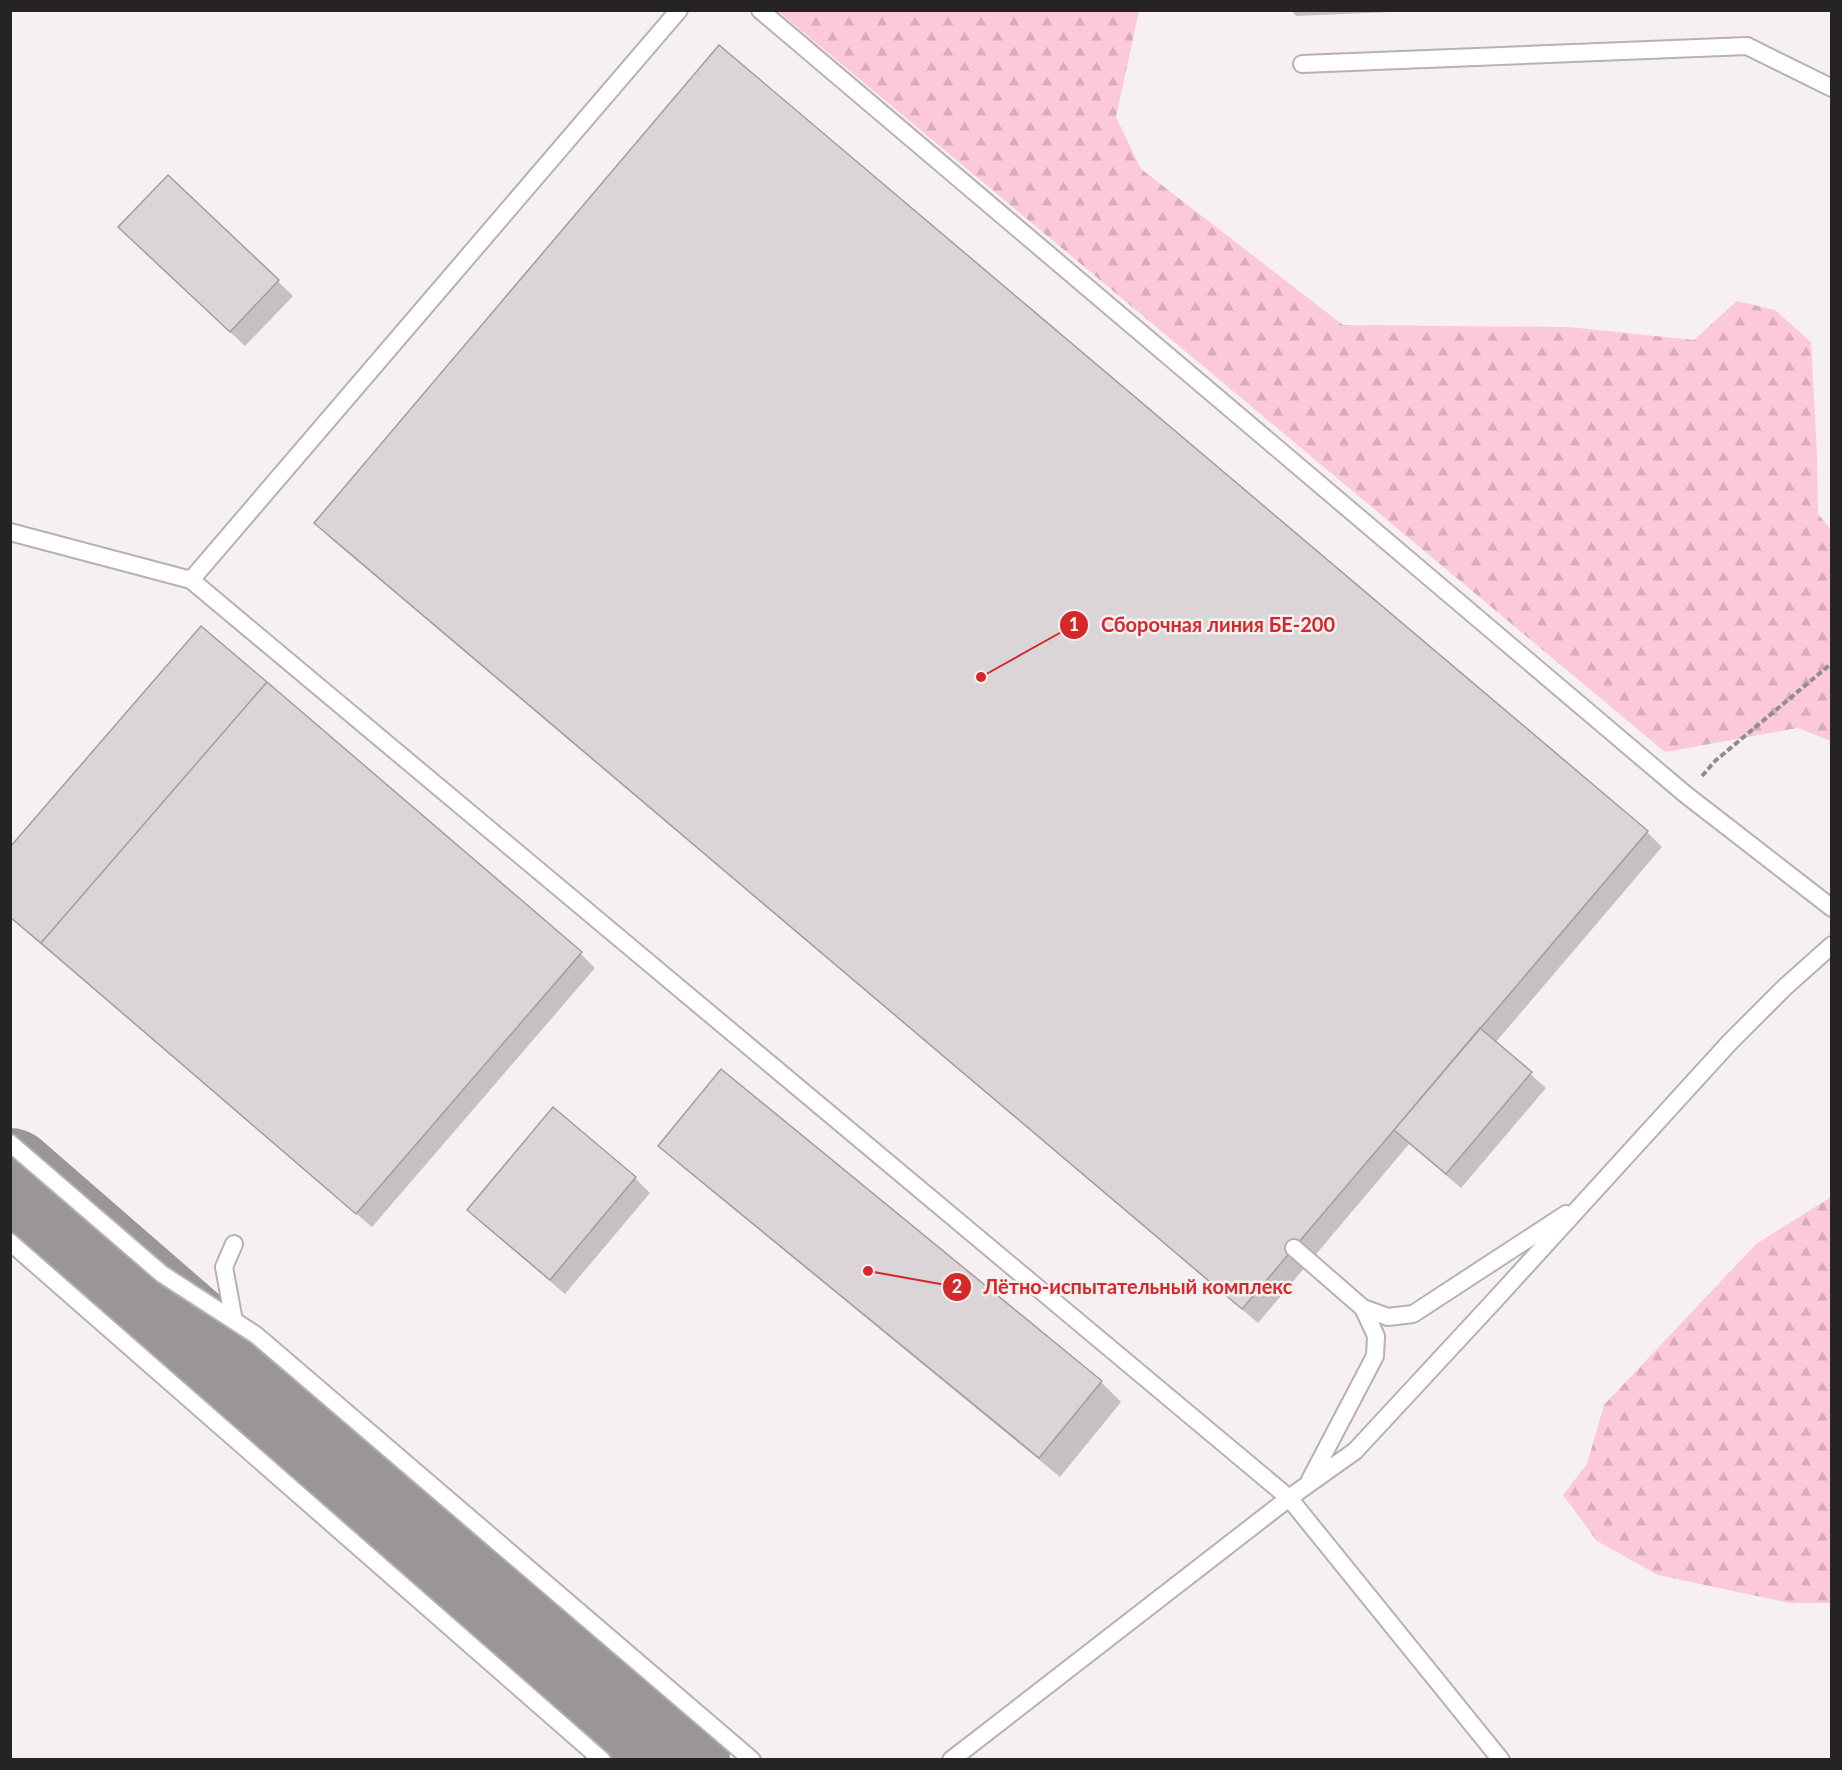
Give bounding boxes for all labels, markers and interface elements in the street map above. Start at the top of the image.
callout: Сборочная линия БЕ-200 [1059,606,1347,644]
text: Сборочная линия БЕ-200 [1101,612,1335,636]
text: 1 [1069,613,1079,635]
callout: Лётно-испытательный комплекс [942,1268,1305,1306]
text: Лётно-испытательный комплекс [983,1274,1293,1298]
text: 2 [952,1275,962,1297]

